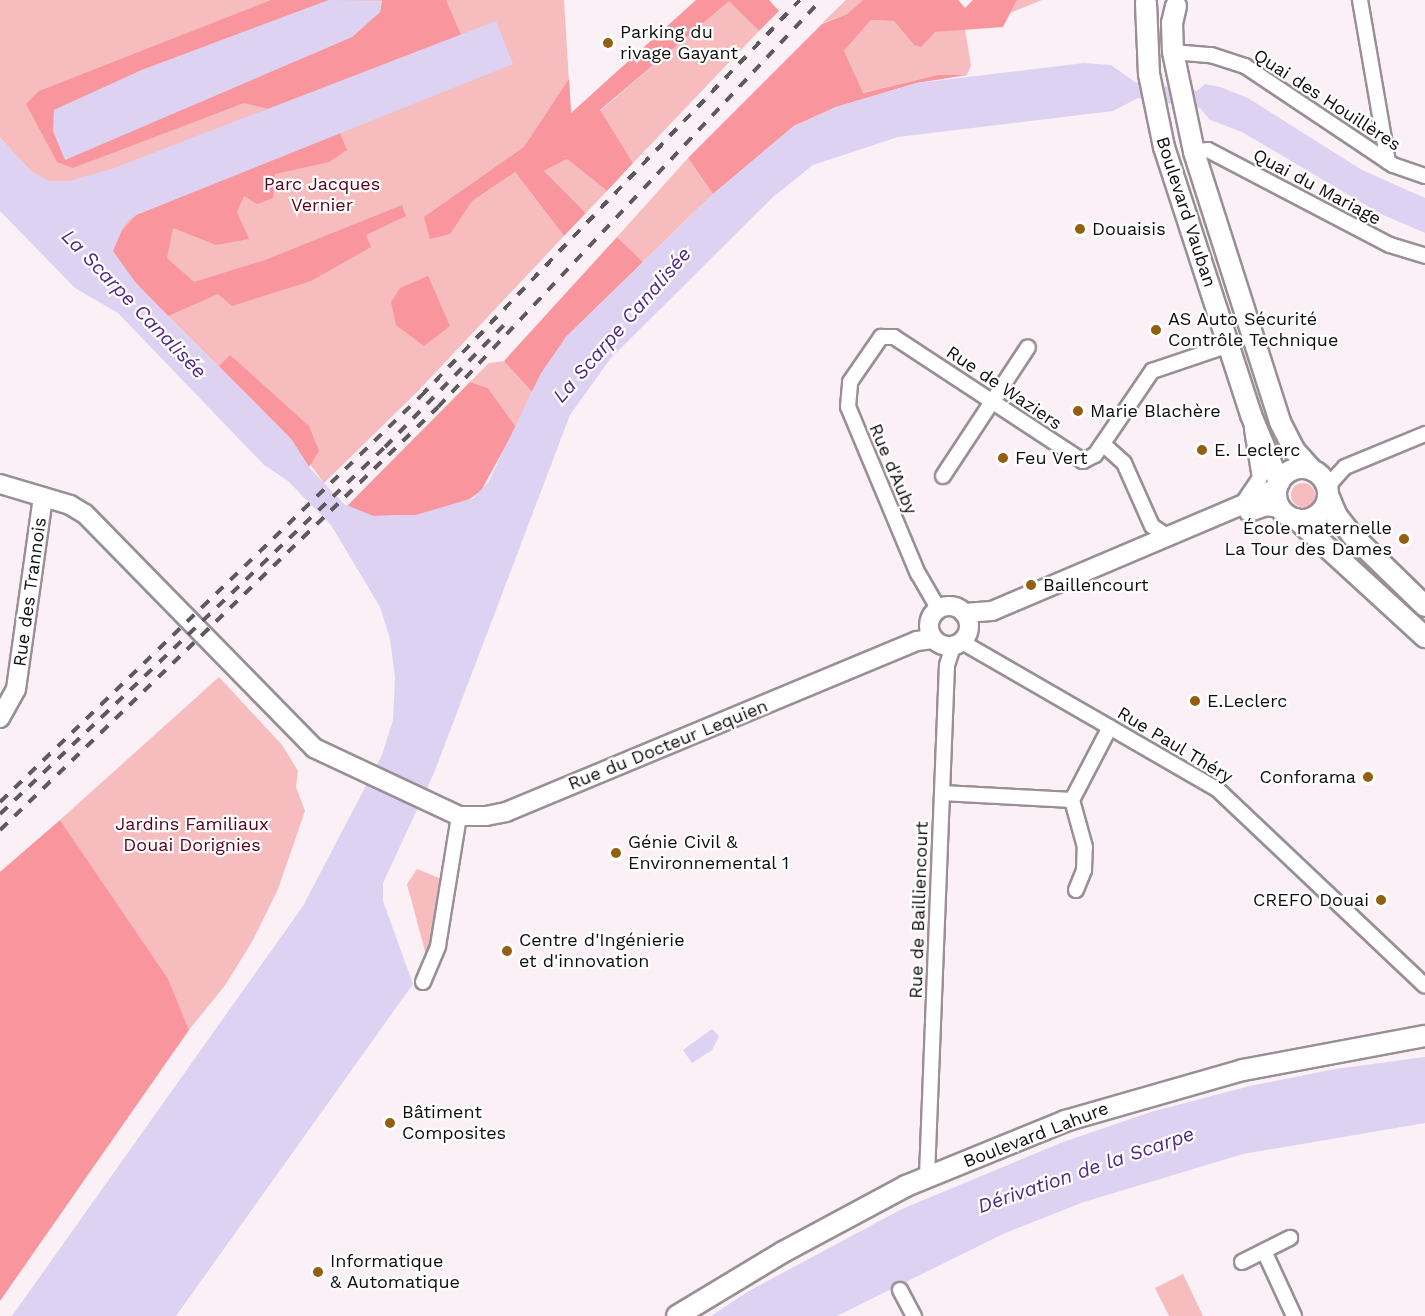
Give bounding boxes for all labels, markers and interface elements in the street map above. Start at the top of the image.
place label: Parking du rivage Gayant [620,22,738,64]
marker: Parking du rivage Gayant [601,36,615,50]
street label: Quai des Houillères [1249,44,1405,156]
street label: Boulevard Vauban [1151,134,1221,290]
street label: Quai du Mariage [1249,144,1385,230]
park label: Parc Jacques Vernier [264,174,380,216]
place label: Douaisis [1092,218,1166,240]
marker: Douaisis [1073,222,1087,236]
water label: La Scarpe Canalisée [56,224,212,384]
water label: La Scarpe Canalisée [548,242,696,408]
place label: AS Auto Sécurité Contrôle Technique [1168,309,1339,352]
marker: AS Auto Sécurité Contrôle Technique [1149,323,1163,337]
street label: Rue de Waziers [942,341,1066,435]
place label: Marie Blachère [1090,400,1221,422]
marker: Marie Blachère [1071,404,1085,418]
street label: Rue d'Auby [864,421,922,517]
place label: E. Leclerc [1214,439,1300,461]
marker: E. Leclerc [1195,443,1209,457]
place label: Feu Vert [1015,447,1088,469]
marker: Feu Vert [996,451,1010,465]
street label: Rue des Trannois [9,516,51,668]
place label: École maternelle La Tour des Dames [1223,518,1392,560]
marker: École maternelle La Tour des Dames [1397,532,1411,546]
place label: Baillencourt [1043,574,1149,596]
marker: Baillencourt [1024,578,1038,592]
place label: E.Leclerc [1207,690,1287,712]
marker: E.Leclerc [1188,694,1202,708]
street label: Rue du Docteur Lequien [565,695,771,795]
street label: Rue Paul Théry [1113,702,1237,788]
place label: Conforama [1260,766,1356,788]
marker: Conforama [1361,770,1375,784]
park label: Jardins Familiaux Douai Dorignies [115,814,269,856]
street label: Rue de Bailliencourt [905,821,933,999]
place label: Génie Civil & Environnemental 1 [628,832,790,874]
marker: Génie Civil & Environnemental 1 [609,846,623,860]
place label: CREFO Douai [1253,889,1369,911]
marker: CREFO Douai [1374,893,1388,907]
place label: Centre d'Ingénierie et d'innovation [519,930,685,972]
marker: Centre d'Ingénierie et d'innovation [500,944,514,958]
street label: Boulevard Lahure [960,1097,1112,1173]
place label: Bâtiment Composites [402,1102,506,1144]
marker: Bâtiment Composites [383,1116,397,1130]
water label: Dérivation de la Scarpe [975,1122,1197,1218]
place label: Informatique & Automatique [330,1251,461,1294]
marker: Informatique & Automatique [311,1265,325,1279]

